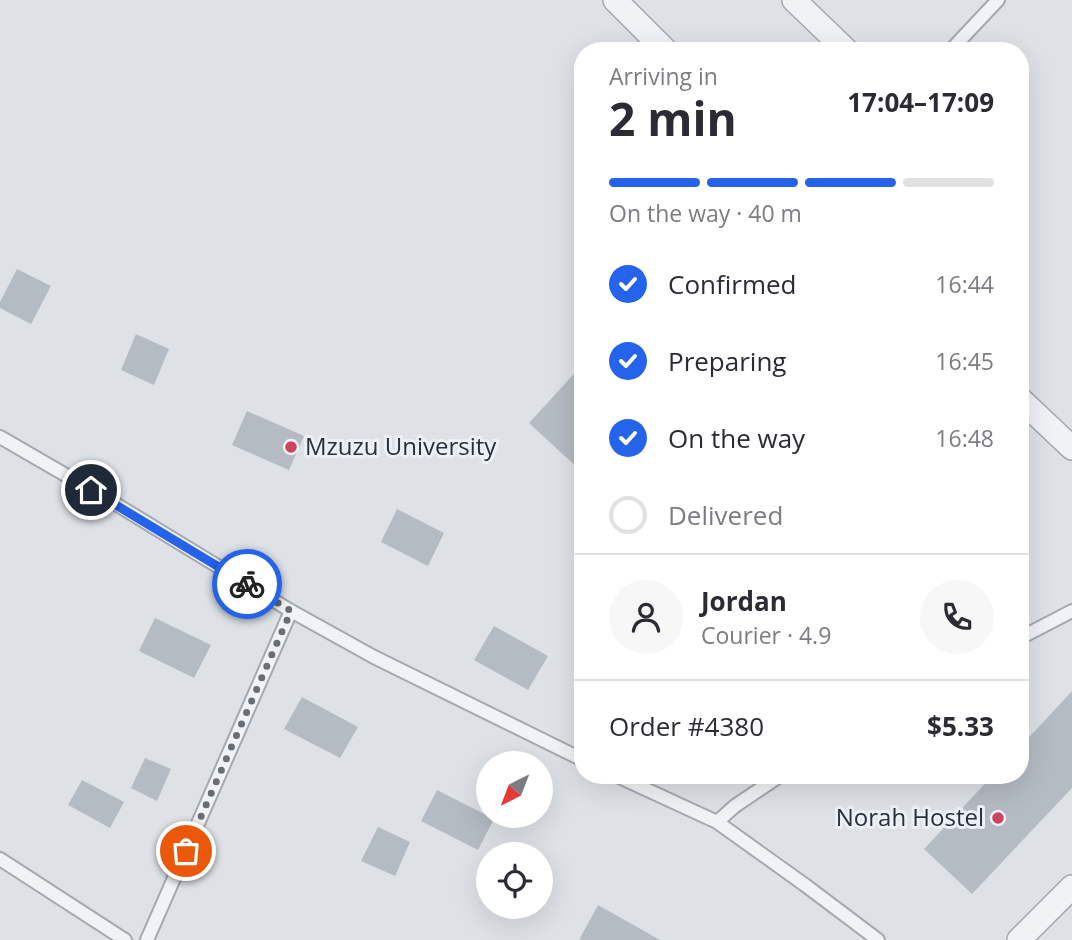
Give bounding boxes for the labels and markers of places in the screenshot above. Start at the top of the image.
place label: Mzuzu University [305,429,497,462]
marker: Mzuzu University [283,439,299,455]
pin [61,460,121,520]
place label: Norah Hostel [836,800,984,833]
marker: Norah Hostel [990,810,1006,826]
pin [156,821,216,881]

